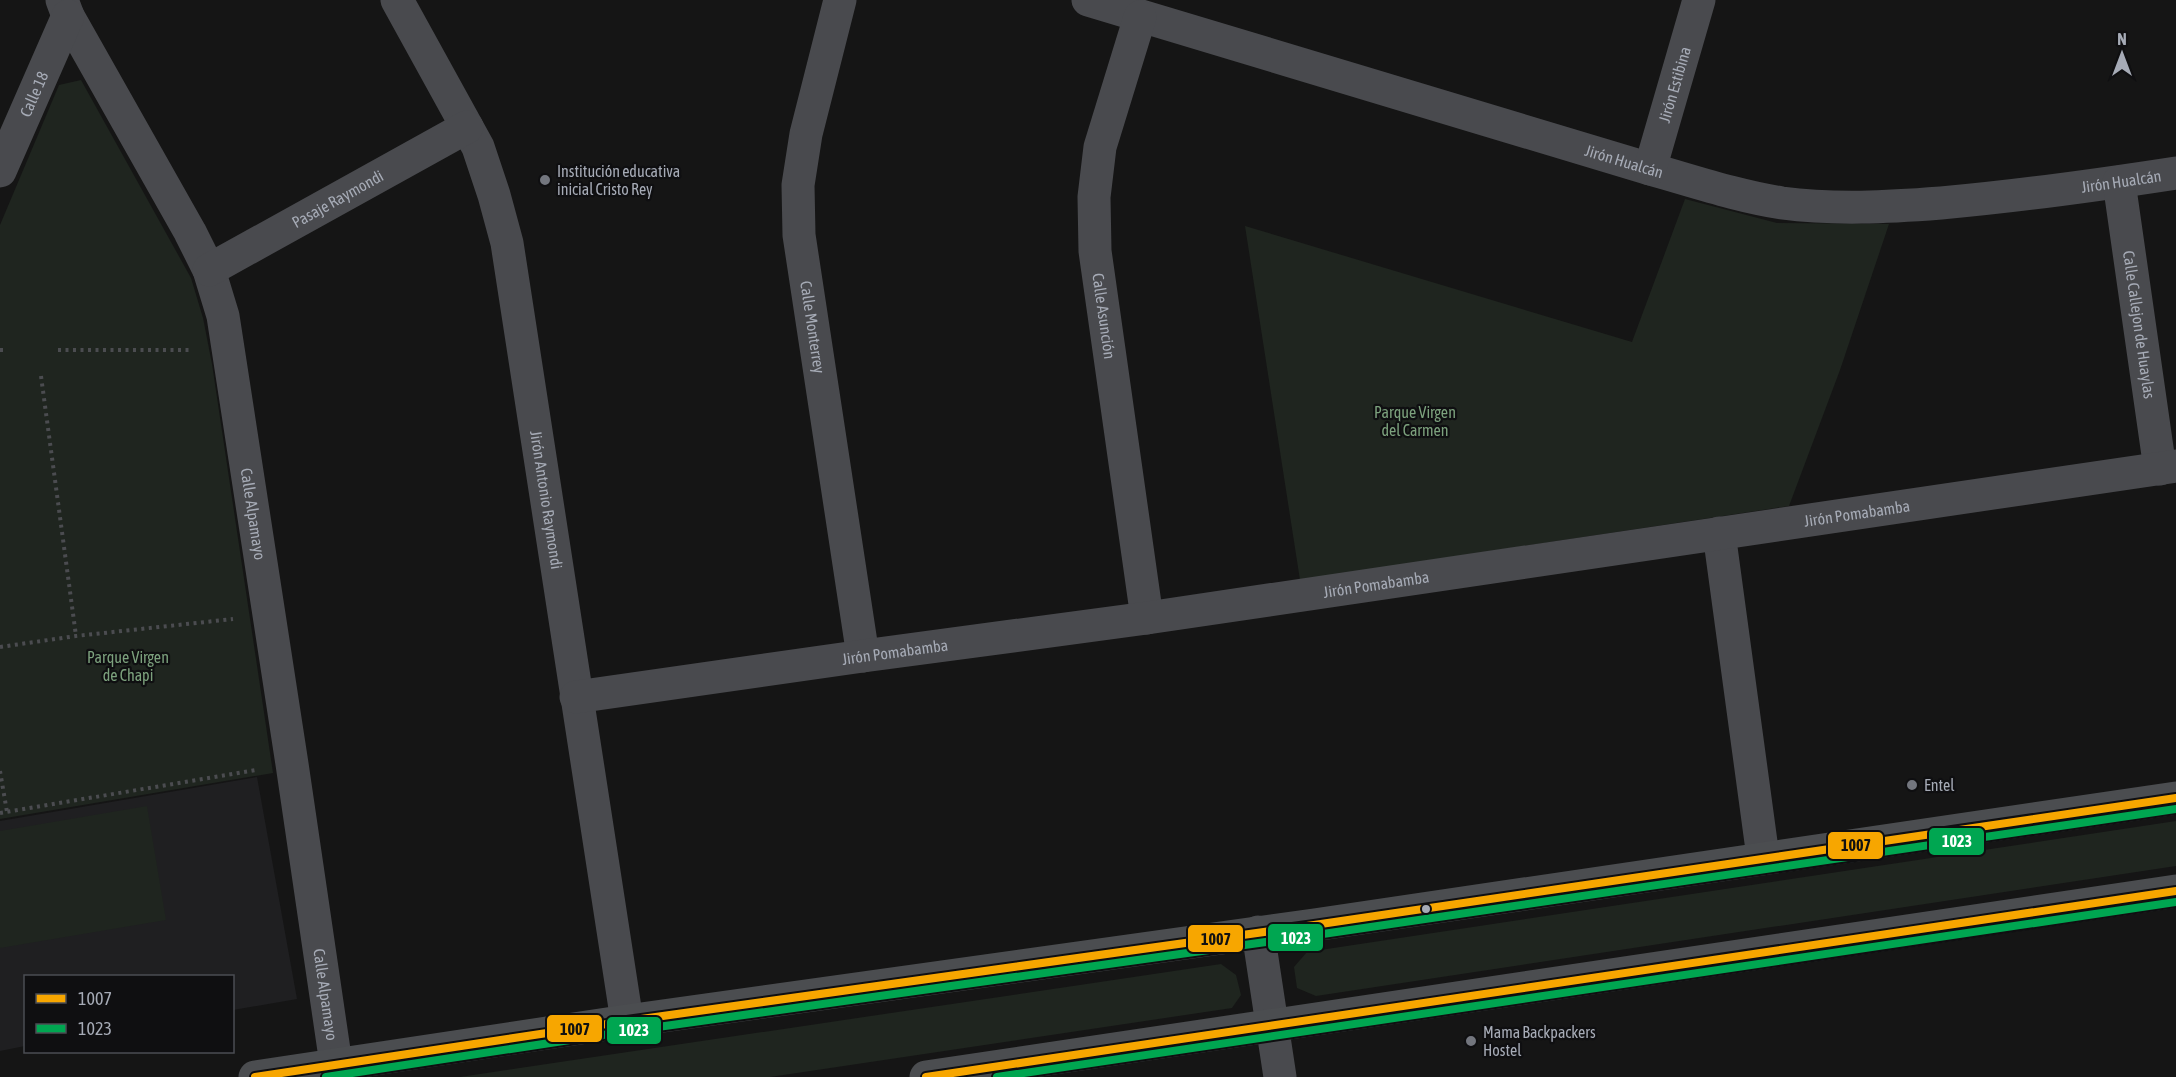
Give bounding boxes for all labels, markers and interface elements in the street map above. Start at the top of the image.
north arrow [2092,24,2152,84]
text: N [2117,30,2127,48]
street label: Jirón Estibina [1655,44,1694,125]
street label: Calle 18 [16,69,52,119]
street label: Jirón Hualcán [1583,141,1665,181]
place label: Institución educativa inicial Cristo Rey [557,162,680,199]
street label: Pasaje Raymondi [289,166,386,231]
street label: Jirón Hualcán [2080,166,2162,196]
marker: Institución educativa inicial Cristo Rey [538,173,552,187]
street label: Calle Callejon de Huaylas [2120,249,2159,400]
street label: Calle Asunción [1089,272,1119,360]
street label: Calle Monterrey [797,280,829,375]
park label: Parque Virgen del Carmen [1374,403,1456,439]
street label: Jirón Antonio Raymondi [527,429,566,570]
street label: Calle Alpamayo [238,467,269,561]
street label: Jirón Pomabamba [1803,496,1911,530]
street label: Jirón Pomabamba [1322,567,1430,601]
street label: Jirón Pomabamba [841,636,949,668]
park label: Parque Virgen de Chapi [87,648,169,685]
place label: Entel [1924,776,1955,794]
marker: Entel [1905,778,1919,792]
line badge: 1023 [1928,827,1985,856]
line badge: 1007 [1827,831,1884,860]
text: 1023 [1942,832,1972,850]
text: 1007 [1841,836,1871,854]
unlabelled marker [1420,903,1432,915]
line badge: 1023 [1267,923,1324,952]
line badge: 1007 [1187,924,1244,953]
text: 1023 [1281,929,1311,947]
text: 1007 [1201,930,1231,948]
street label: Calle Alpamayo [310,947,341,1042]
legend [24,975,234,1053]
text: 1007 [78,988,112,1009]
line badge: 1007 [546,1014,603,1043]
line badge: 1023 [606,1016,662,1045]
text: 1023 [78,1018,112,1039]
text: 1007 [560,1020,590,1038]
text: 1023 [619,1021,649,1039]
place label: Mama Backpackers Hostel [1483,1023,1596,1059]
marker: Mama Backpackers Hostel [1464,1034,1478,1048]

